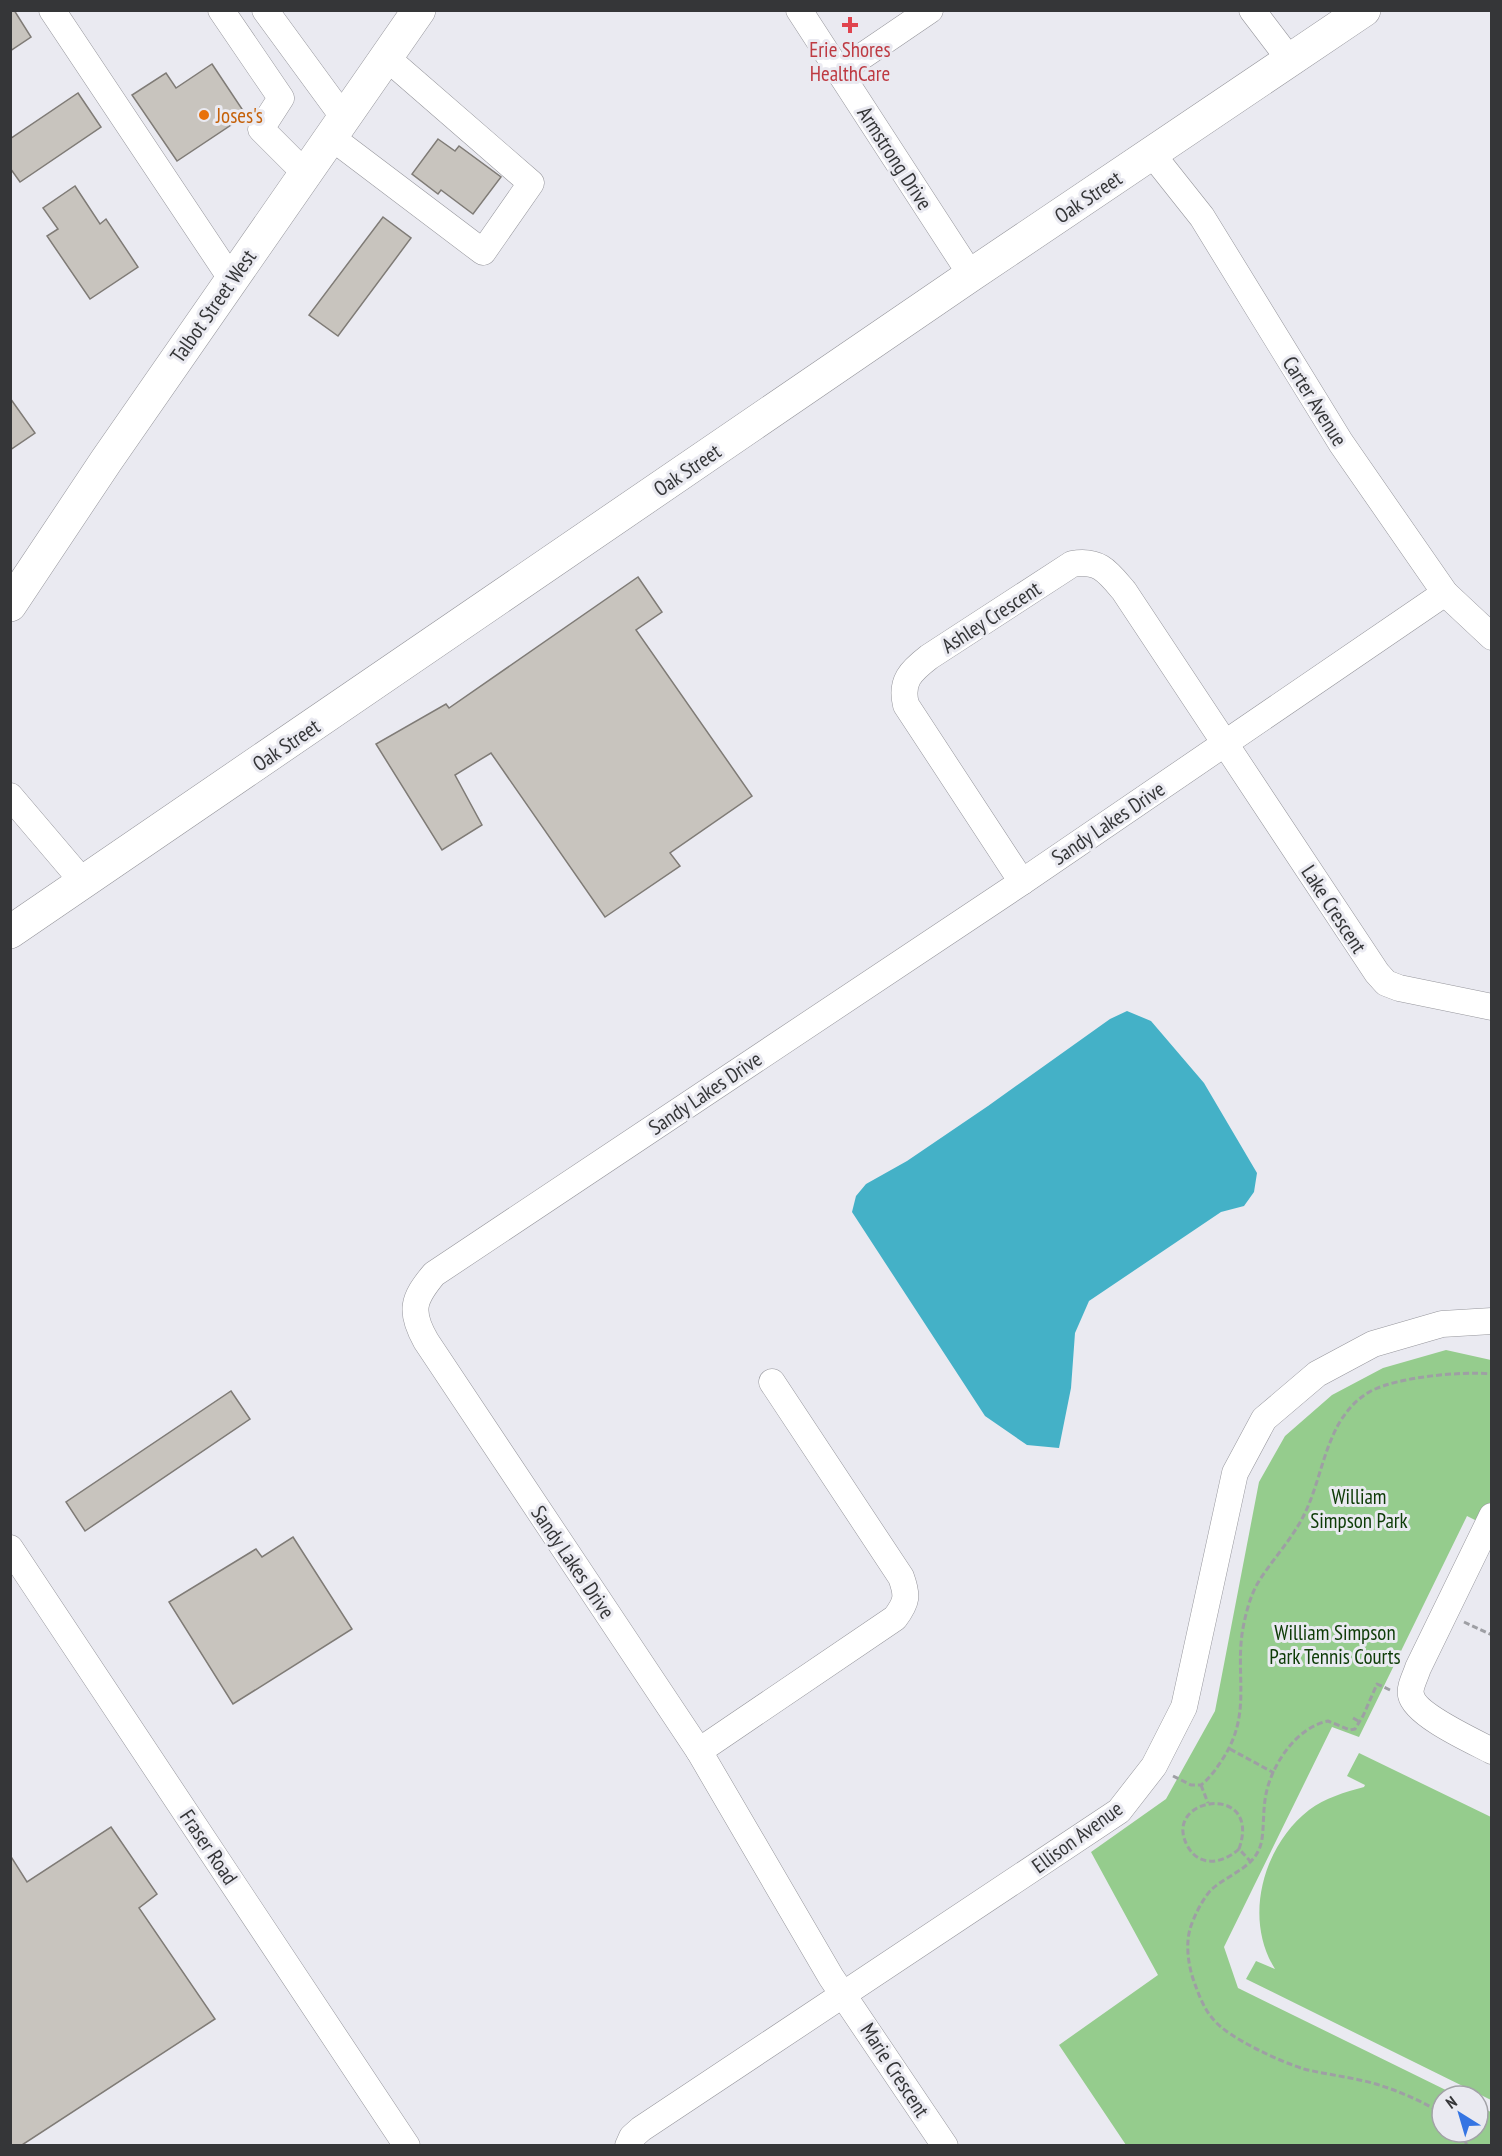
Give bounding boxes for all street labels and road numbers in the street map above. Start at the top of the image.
street label: Armstrong Drive [852,101,938,215]
street label: Oak Street [1049,165,1127,229]
street label: Talbot Street West [164,244,262,368]
street label: Carter Avenue [1277,351,1353,451]
street label: Oak Street [648,438,726,502]
street label: Ashley Crescent [936,575,1046,659]
street label: Oak Street [247,713,325,777]
street label: Sandy Lakes Drive [1046,775,1170,871]
street label: Lake Crescent [1296,860,1373,958]
street label: Sandy Lakes Drive [643,1045,767,1141]
street label: Sandy Lakes Drive [525,1500,621,1624]
street label: Ellison Avenue [1026,1795,1128,1879]
street label: Fraser Road [174,1804,244,1890]
street label: Marie Crescent [855,2018,936,2122]

